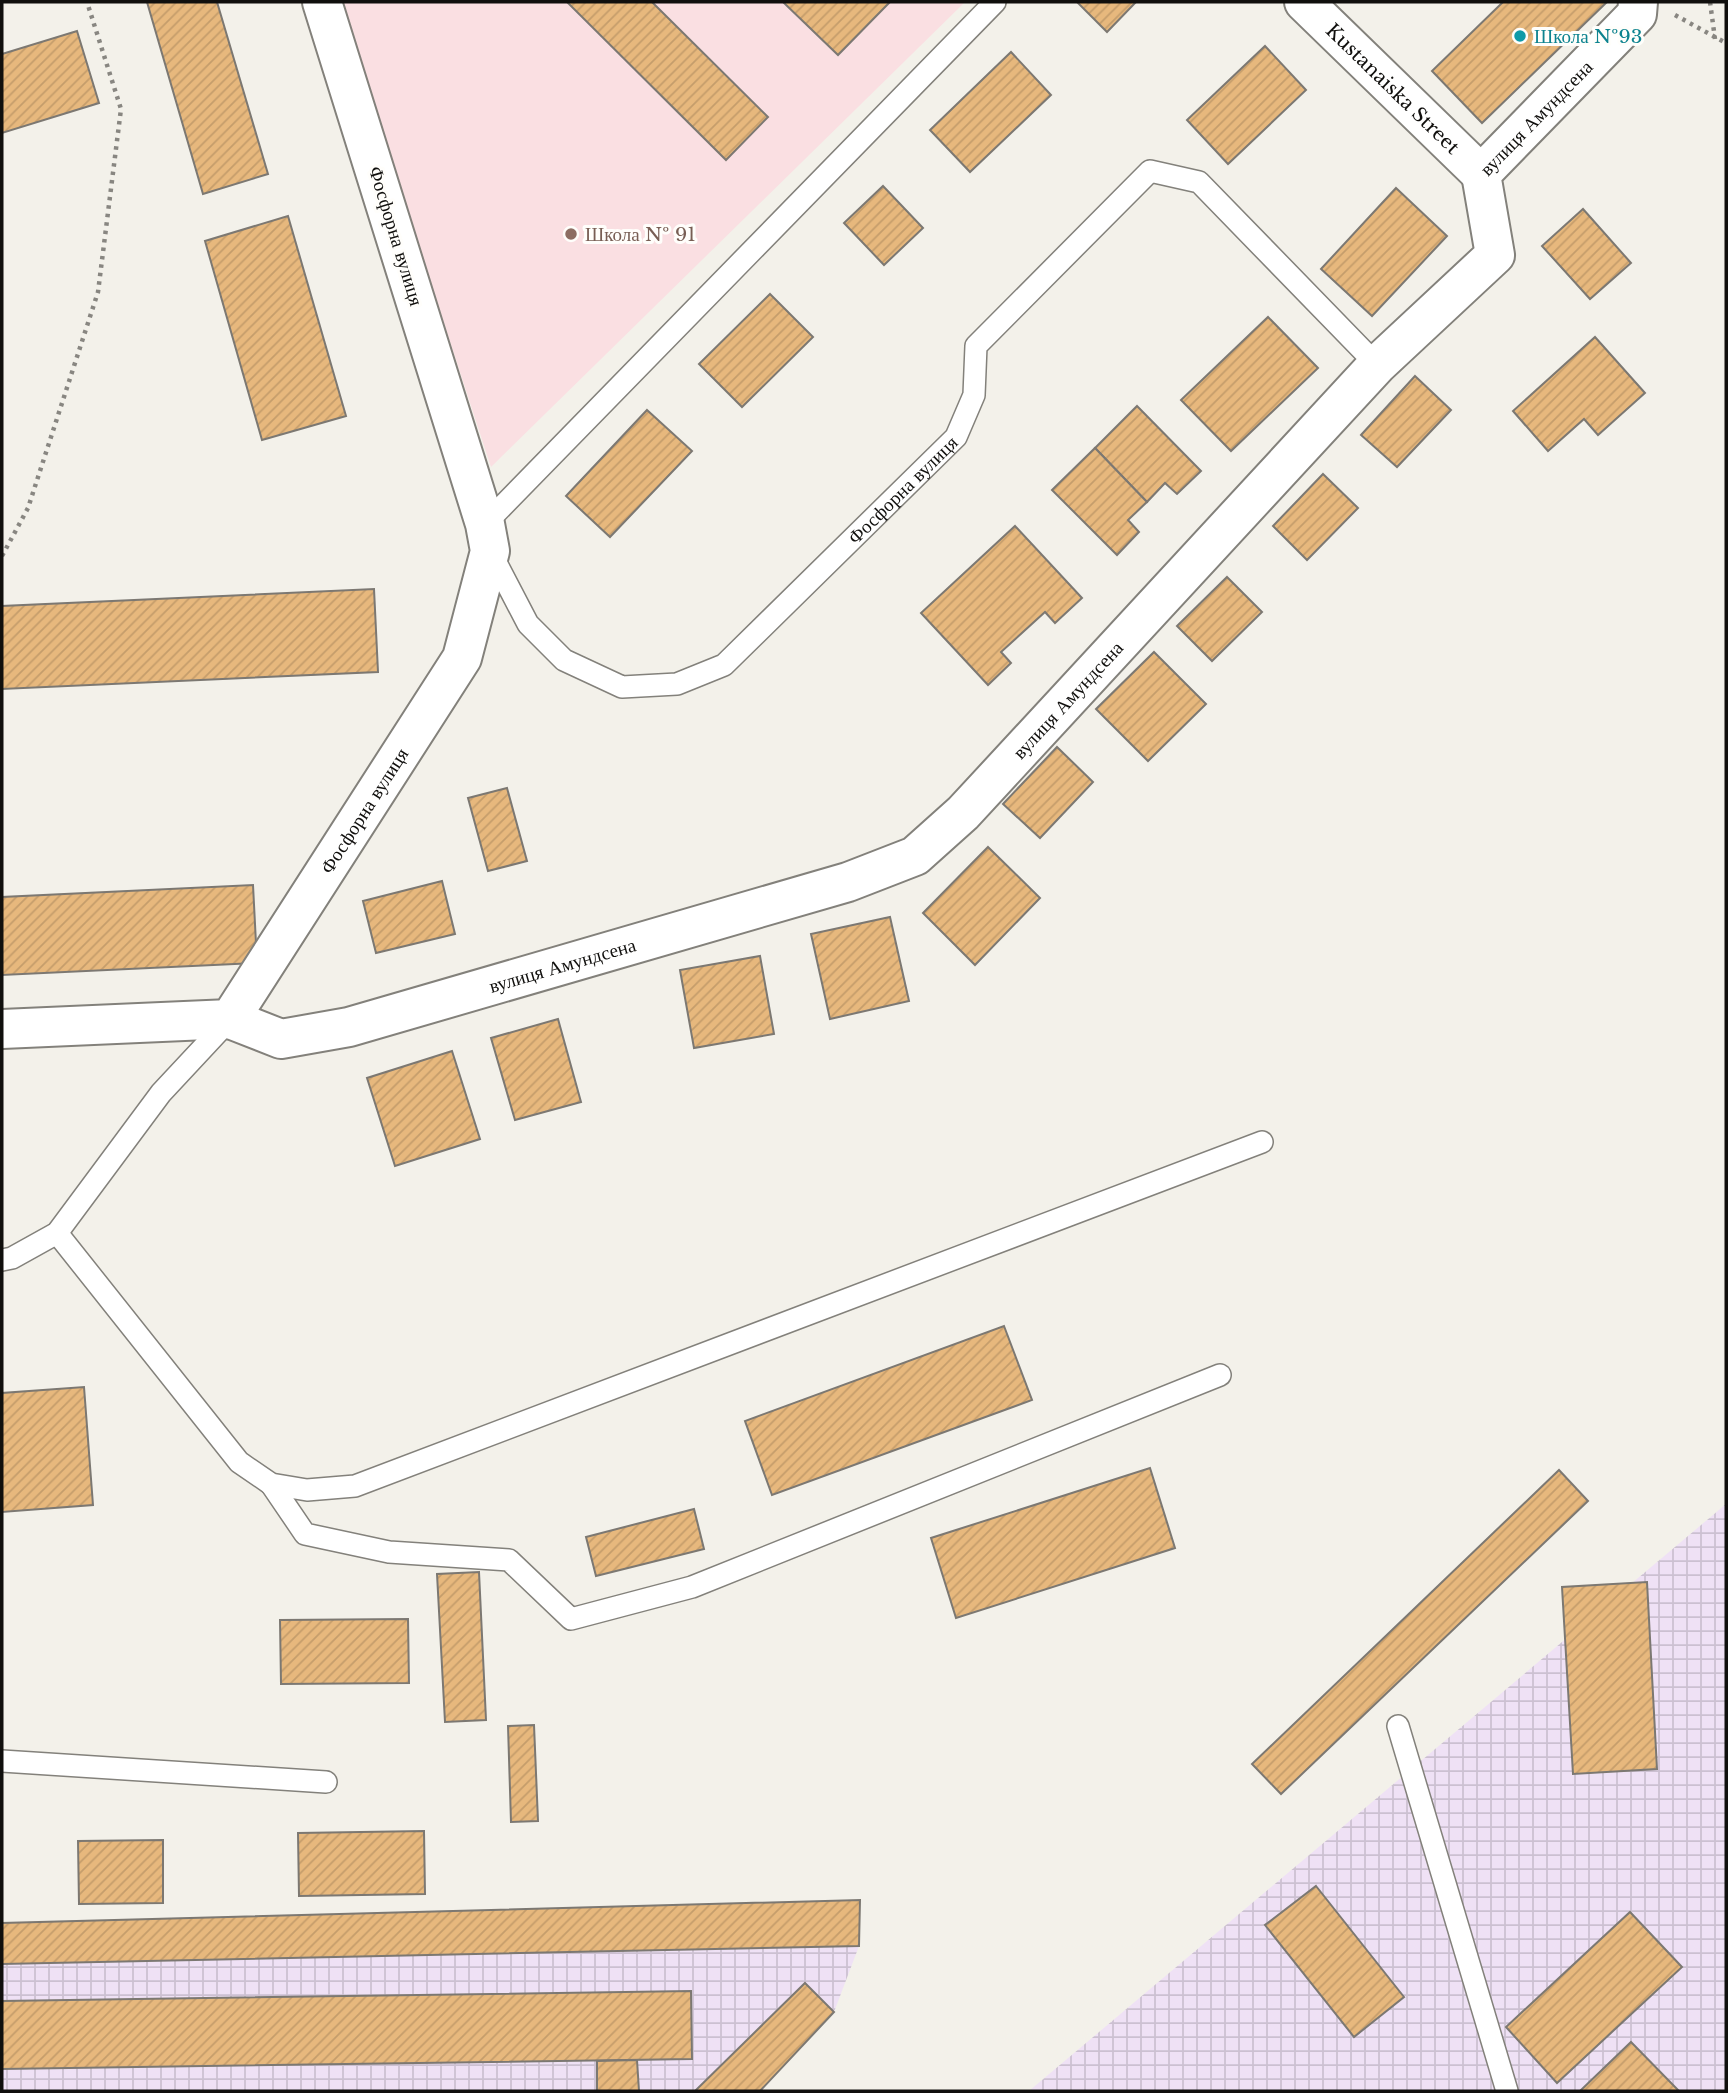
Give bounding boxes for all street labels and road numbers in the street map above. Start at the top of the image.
street label: Kustanaiska Street [1321,18,1465,159]
street label: вулиця Амундсена [1475,55,1598,180]
street label: Фосфорна вулиця [364,164,428,309]
street label: Фосфорна вулиця [843,431,962,548]
street label: вулиця Амундсена [1008,636,1128,763]
street label: Фосфорна вулиця [315,743,413,878]
street label: вулиця Амундсена [486,933,639,997]

